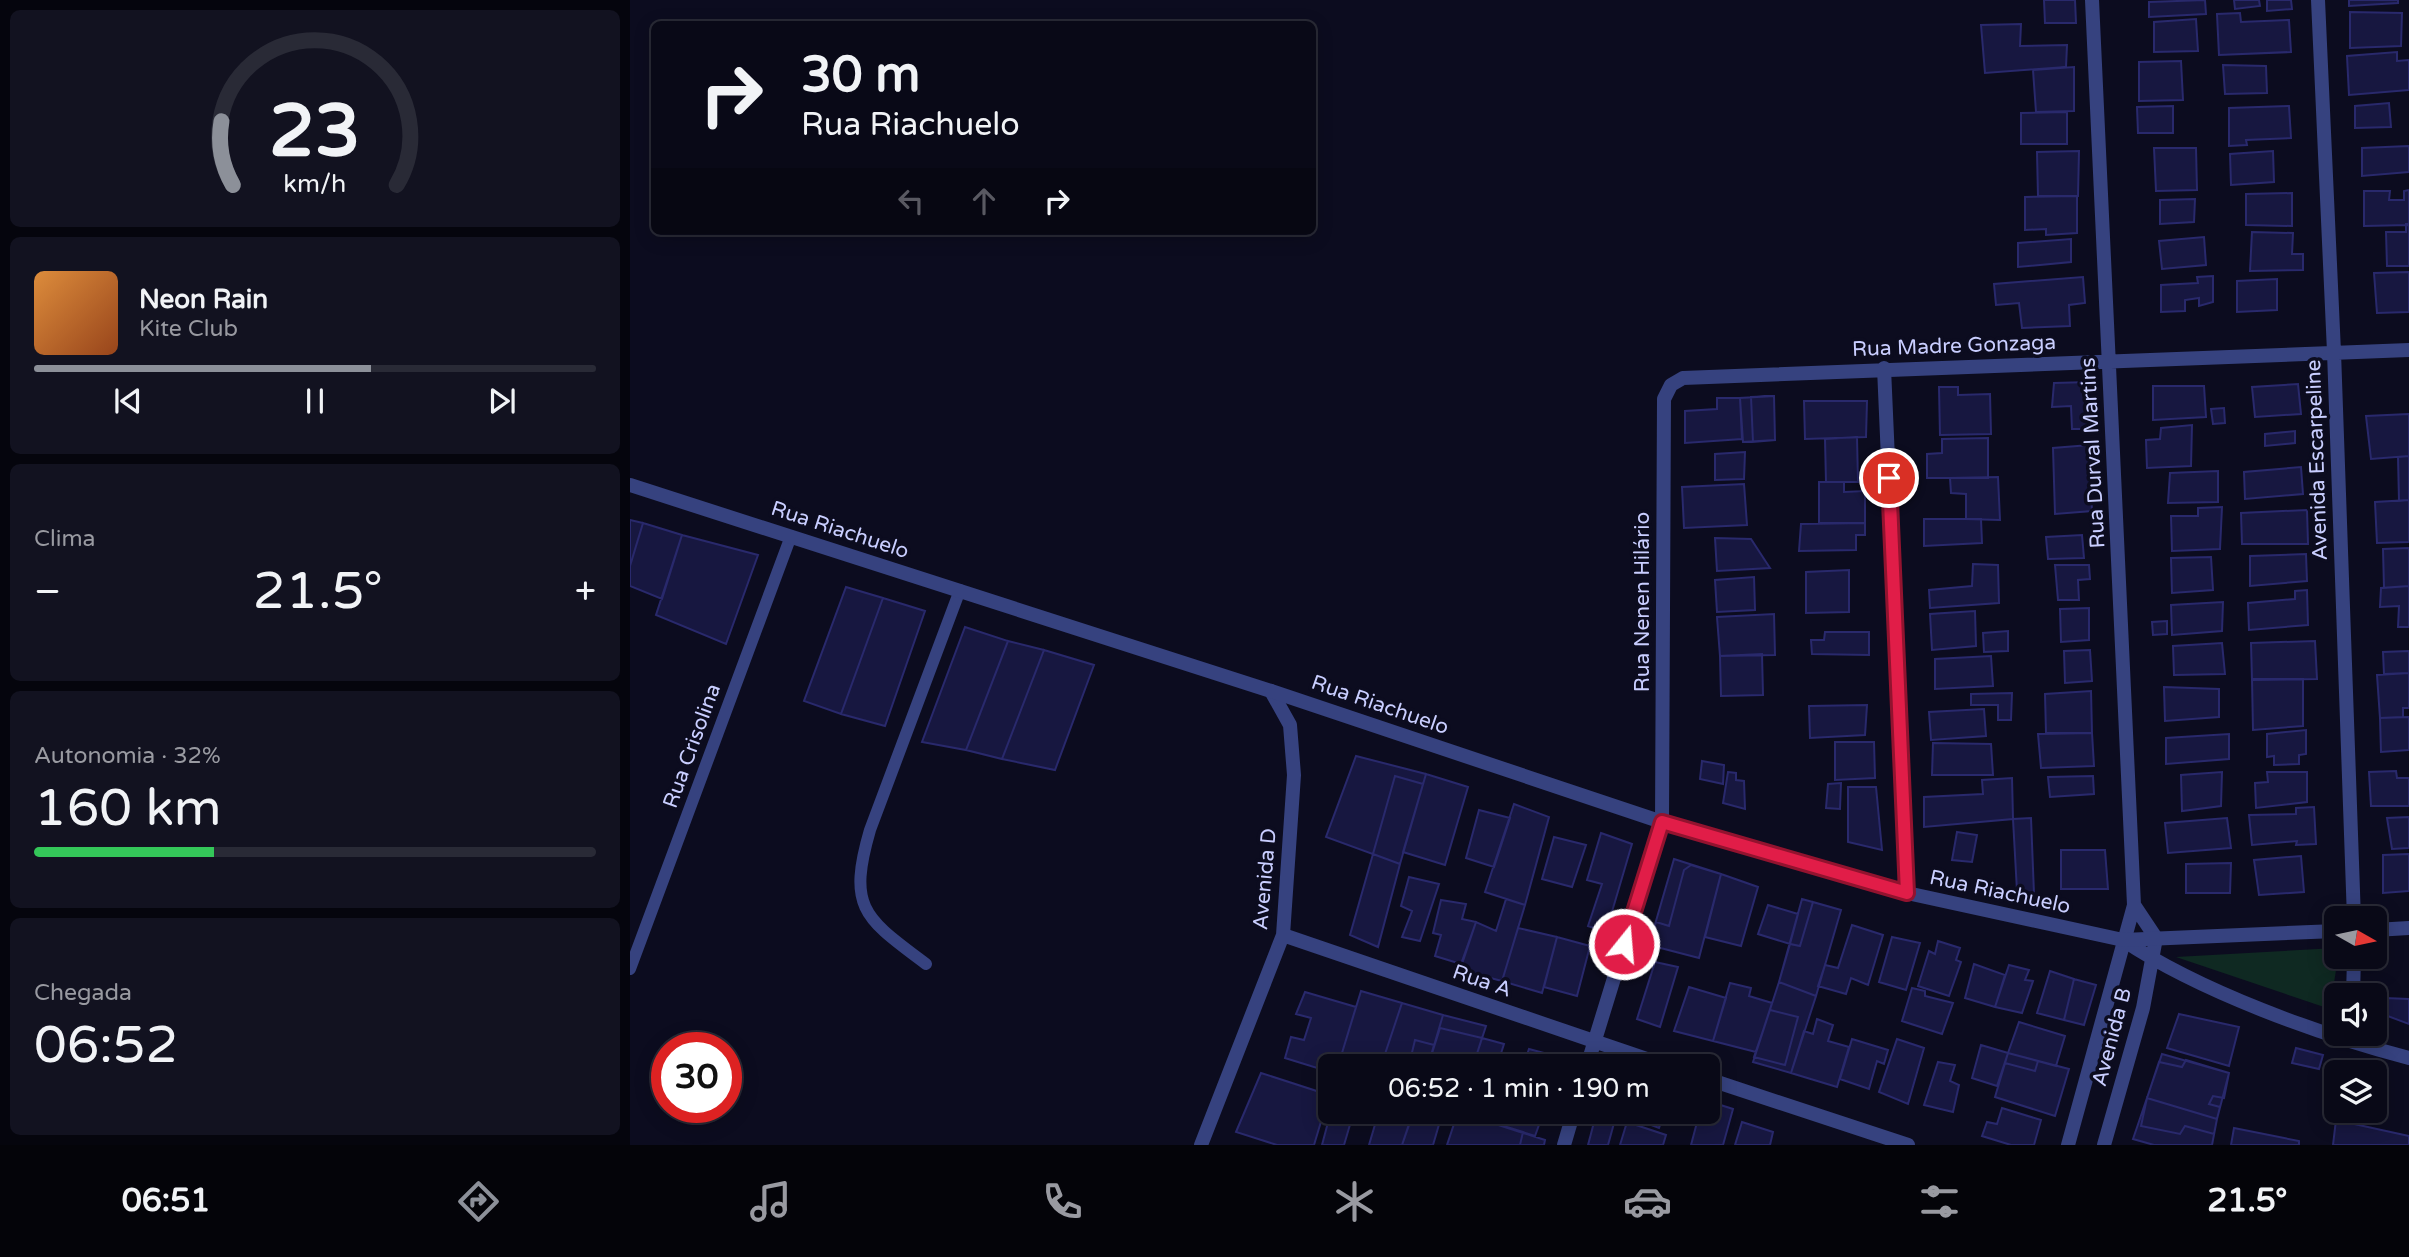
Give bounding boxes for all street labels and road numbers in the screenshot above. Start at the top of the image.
street label: Rua Madre Gonzaga [1852,330,2056,362]
street label: Rua Durval Martins [2076,357,2110,549]
street label: Avenida Escarpeline [2301,359,2333,561]
street label: Rua Riachuelo [768,496,912,564]
street label: Rua Nenen Hilário [1630,512,1655,692]
street label: Rua Riachuelo [1308,670,1452,740]
street label: Rua Crisolina [658,680,726,812]
street label: Avenida D [1248,827,1282,931]
street label: Rua Riachuelo [1927,865,2073,919]
street label: Rua A [1449,959,1515,1003]
street label: Avenida B [2087,985,2137,1089]

